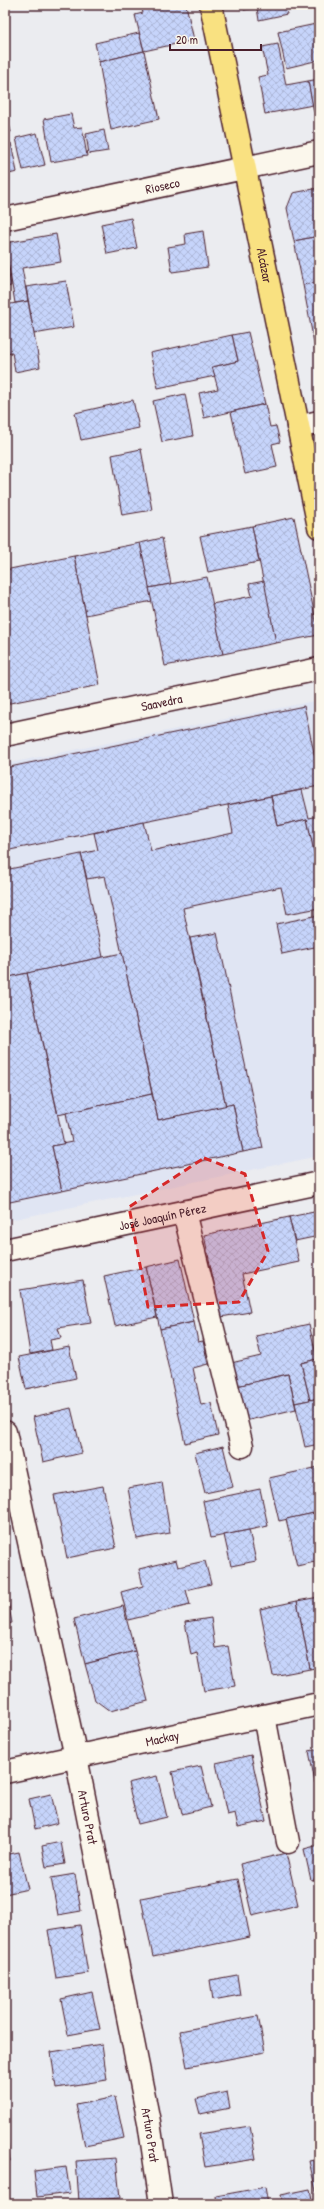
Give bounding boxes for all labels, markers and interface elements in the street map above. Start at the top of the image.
scale bar [170,26,261,52]
text: 20 m [176,31,198,48]
street label: Rioseco [144,173,181,198]
street label: Alcázar [252,246,277,285]
street label: Saavedra [139,689,184,715]
street label: José Joaquín Pérez [117,1198,208,1234]
street label: Mackay [144,1725,181,1750]
street label: Arturo Prat [74,1788,102,1846]
street label: Arturo Prat [137,2106,164,2164]

